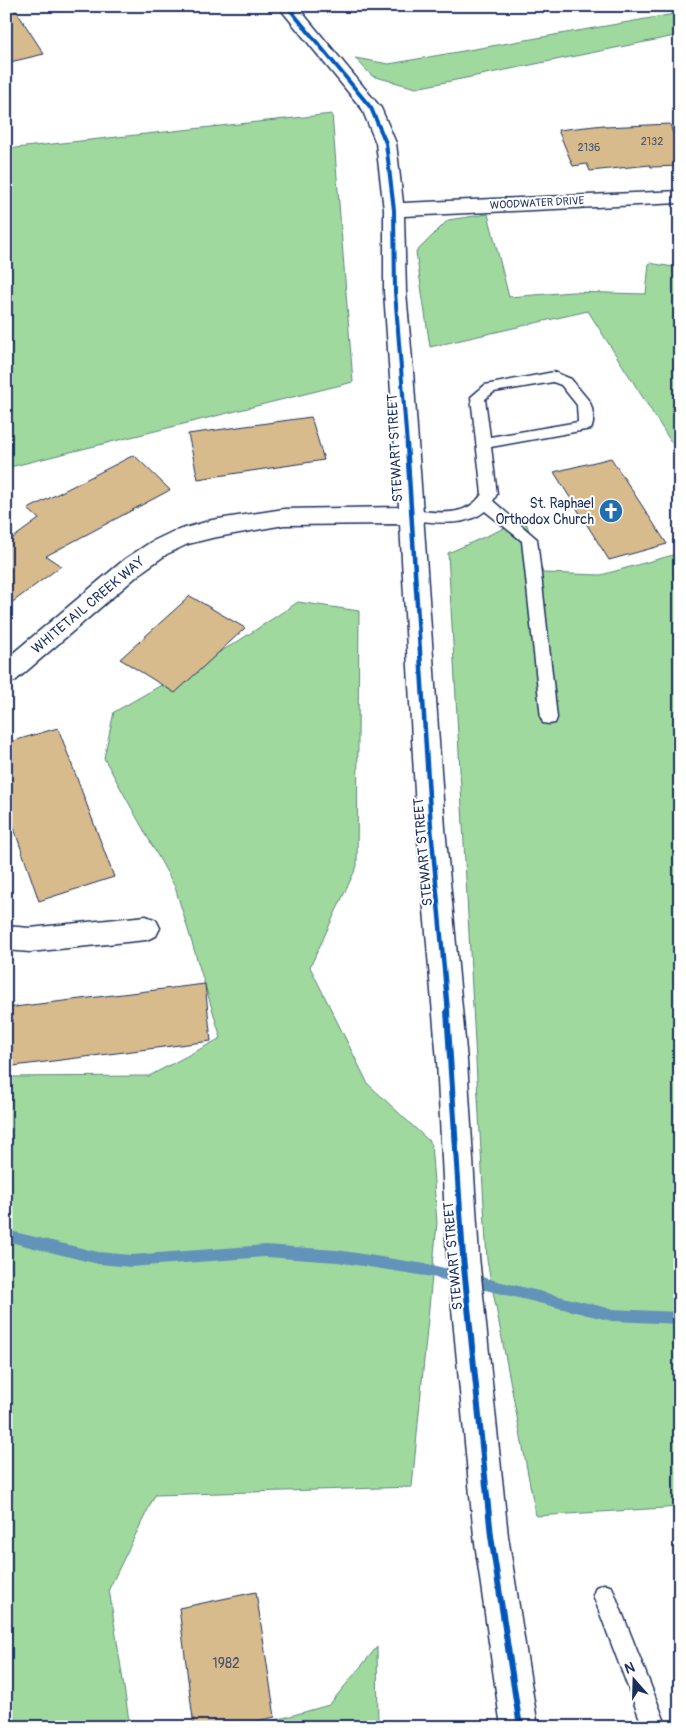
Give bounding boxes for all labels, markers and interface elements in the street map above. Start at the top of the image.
house number: 2132 [641,135,663,148]
house number: 2136 [578,141,601,154]
street label: WOODWATER DRIVE [489,194,585,212]
street label: STEWART STREET [384,393,406,503]
place label: St. Raphael Orthodox Church [495,495,594,528]
church icon: St. Raphael Orthodox Church [598,498,624,524]
street label: WHITETAIL CREEK WAY [28,553,148,657]
street label: STEWART STREET [410,797,436,907]
street label: STEWART STREET [440,1201,466,1311]
house number: 1982 [212,1655,240,1672]
north arrow [608,1656,658,1706]
text: N [622,1659,637,1678]

